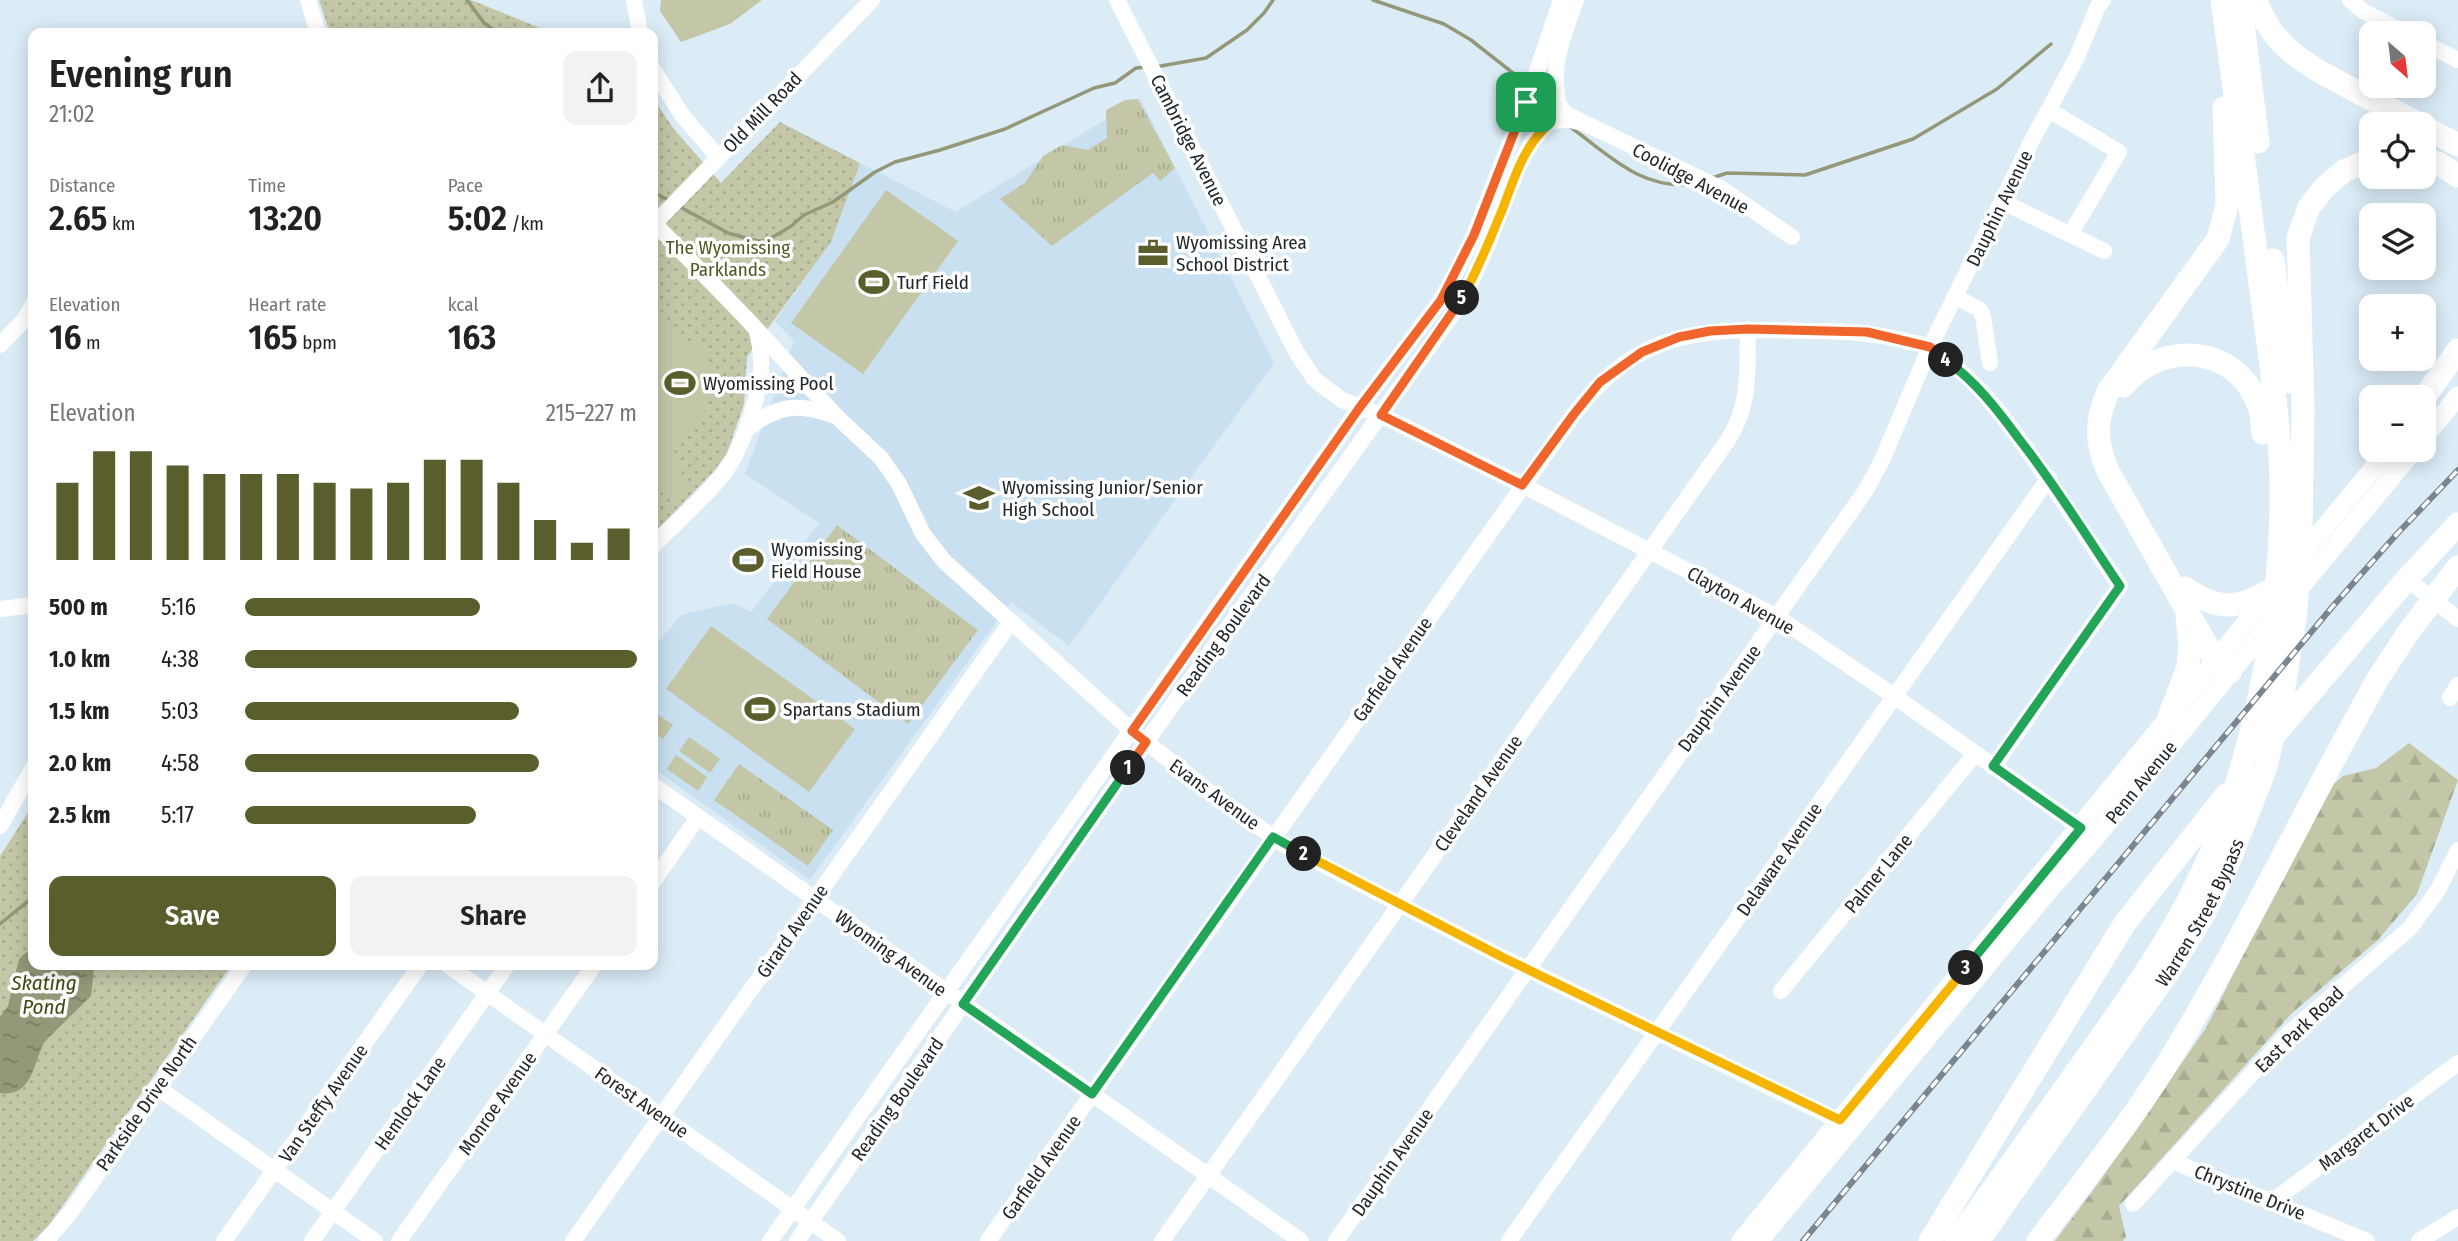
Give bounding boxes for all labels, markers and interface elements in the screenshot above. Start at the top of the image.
north arrow [2359,21,2436,98]
map controls [2359,21,2436,462]
text: Evening run [49,51,233,97]
button: share [563,51,637,125]
street label: Old Mill Road [718,67,807,158]
street label: Cambridge Avenue [1145,71,1232,210]
pin [1496,72,1556,132]
icon: arrive [1507,83,1545,121]
text: 21:02 [49,100,94,128]
button: locate [2359,112,2436,189]
street label: Coolidge Avenue [1628,138,1753,219]
street label: Dauphin Avenue [1961,146,2038,270]
text: Distance [49,174,116,197]
text: Time [248,174,286,197]
text: Pace [448,174,483,197]
text: 2.65 [49,197,107,239]
text: 13:20 [248,197,322,239]
text: 5:02 [448,197,507,239]
button: layers [2359,203,2436,280]
text: km [107,212,135,235]
text: /km [507,212,544,235]
place label: Wyomissing Area School District [1176,231,1307,276]
park label: The Wyomissing Parklands [666,236,790,281]
office icon: Wyomissing Area School District [1136,236,1170,270]
sports icon: Turf Field [857,265,891,299]
place label: Turf Field [897,271,969,294]
pin: 5 [1444,280,1480,316]
text: 5 [1457,286,1466,309]
text: Elevation [49,293,121,316]
text: Heart rate [248,293,326,316]
text: kcal [448,293,478,316]
button: + [2359,294,2436,371]
text: 16 [49,316,82,358]
text: 165 [248,316,298,358]
text: 163 [448,316,496,358]
text: m [82,331,101,354]
text: bpm [298,331,337,354]
pin: 4 [1928,342,1964,378]
text: 4 [1941,348,1950,371]
sports icon: Wyomissing Pool [663,366,697,400]
place label: Wyomissing Pool [703,372,834,395]
button: − [2359,385,2436,462]
text: Elevation [49,399,136,427]
text: 215–227 m [546,399,637,427]
place label: Wyomissing Junior/Senior High School [1002,476,1203,521]
school or university icon: Wyomissing Junior/Senior High School [962,481,996,515]
place label: Wyomissing Field House [771,538,863,583]
sports icon: Wyomissing Field House [731,543,765,577]
street label: Clayton Avenue [1683,561,1799,639]
street label: Reading Boulevard [1171,570,1275,701]
text: 500 m [49,593,108,621]
text: 5:16 [161,593,196,621]
street label: Garfield Avenue [1348,612,1437,726]
street label: Dauphin Avenue [1673,640,1766,756]
text: 1.0 km [49,645,110,673]
text: 4:38 [161,645,199,673]
sports icon: Spartans Stadium [743,692,777,726]
text: 1.5 km [49,697,110,725]
text: 5:03 [161,697,199,725]
place label: Spartans Stadium [783,698,921,721]
street label: Cleveland Avenue [1430,730,1527,856]
street label: Penn Avenue [2100,736,2182,828]
text: 2.0 km [49,749,111,777]
text: 4:58 [161,749,199,777]
pin: 1 [1110,750,1146,786]
street label: Evans Avenue [1165,754,1264,835]
text: 1 [1123,756,1132,779]
street label: Delaware Avenue [1732,798,1827,920]
text: 2.5 km [49,801,110,829]
text: 5:17 [161,801,194,829]
street label: Palmer Lane [1840,829,1917,918]
street label: Warren Street Bypass [2151,835,2249,991]
pin: 2 [1286,836,1322,872]
text: 2 [1299,842,1308,865]
button: Save [49,876,336,956]
button: Share [350,876,637,956]
street label: Girard Avenue [752,880,833,982]
street label: Wyoming Avenue [830,905,951,1002]
pin: 3 [1948,950,1983,986]
text: 3 [1961,956,1970,979]
water label: Skating Pond [10,970,77,1020]
street label: East Park Road [2250,981,2348,1077]
street label: Parkside Drive North [91,1031,202,1175]
street label: Reading Boulevard [846,1033,949,1165]
street label: Van Steffy Avenue [274,1040,373,1167]
street label: Monroe Avenue [453,1047,541,1159]
street label: Hemlock Lane [370,1052,451,1154]
street label: Forest Avenue [590,1062,693,1143]
street label: Margaret Drive [2314,1089,2419,1176]
street label: Dauphin Avenue [1347,1104,1438,1221]
street label: Garfield Avenue [997,1110,1086,1224]
street label: Chrystine Drive [2191,1160,2309,1225]

